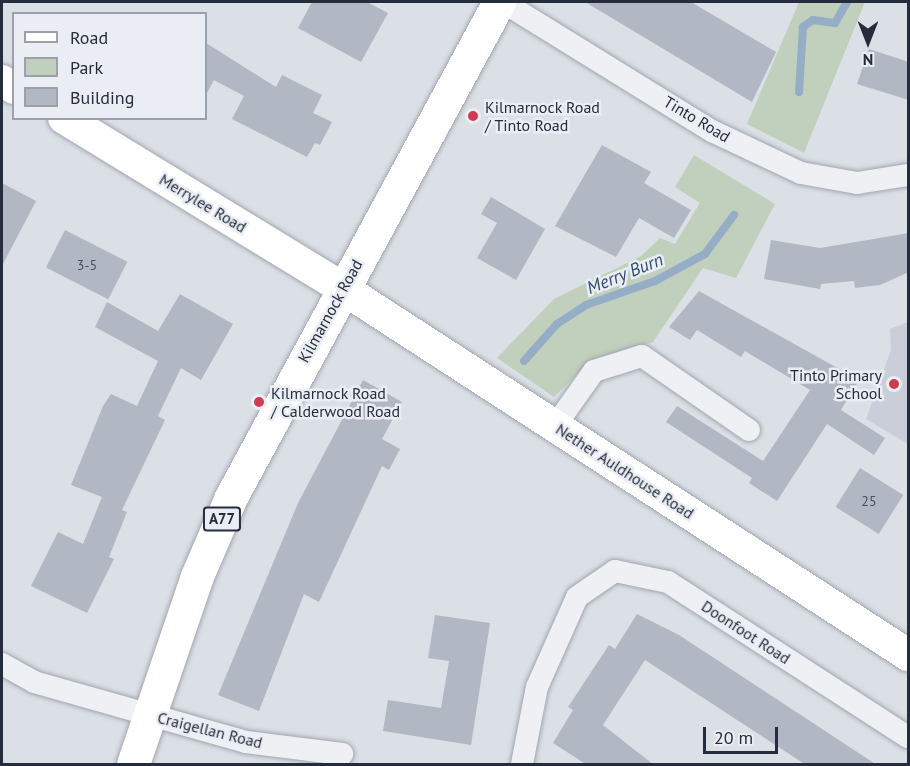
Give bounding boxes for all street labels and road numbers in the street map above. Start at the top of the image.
street label: Tinto Road [660,92,734,146]
street label: Merrylee Road [156,170,250,236]
street label: Kilmarnock Road [294,256,366,366]
street label: Nether Auldhouse Road [552,419,698,523]
road number: A77 [202,507,242,531]
street label: Doonfoot Road [698,596,794,668]
street label: Craigellan Road [156,708,264,752]

